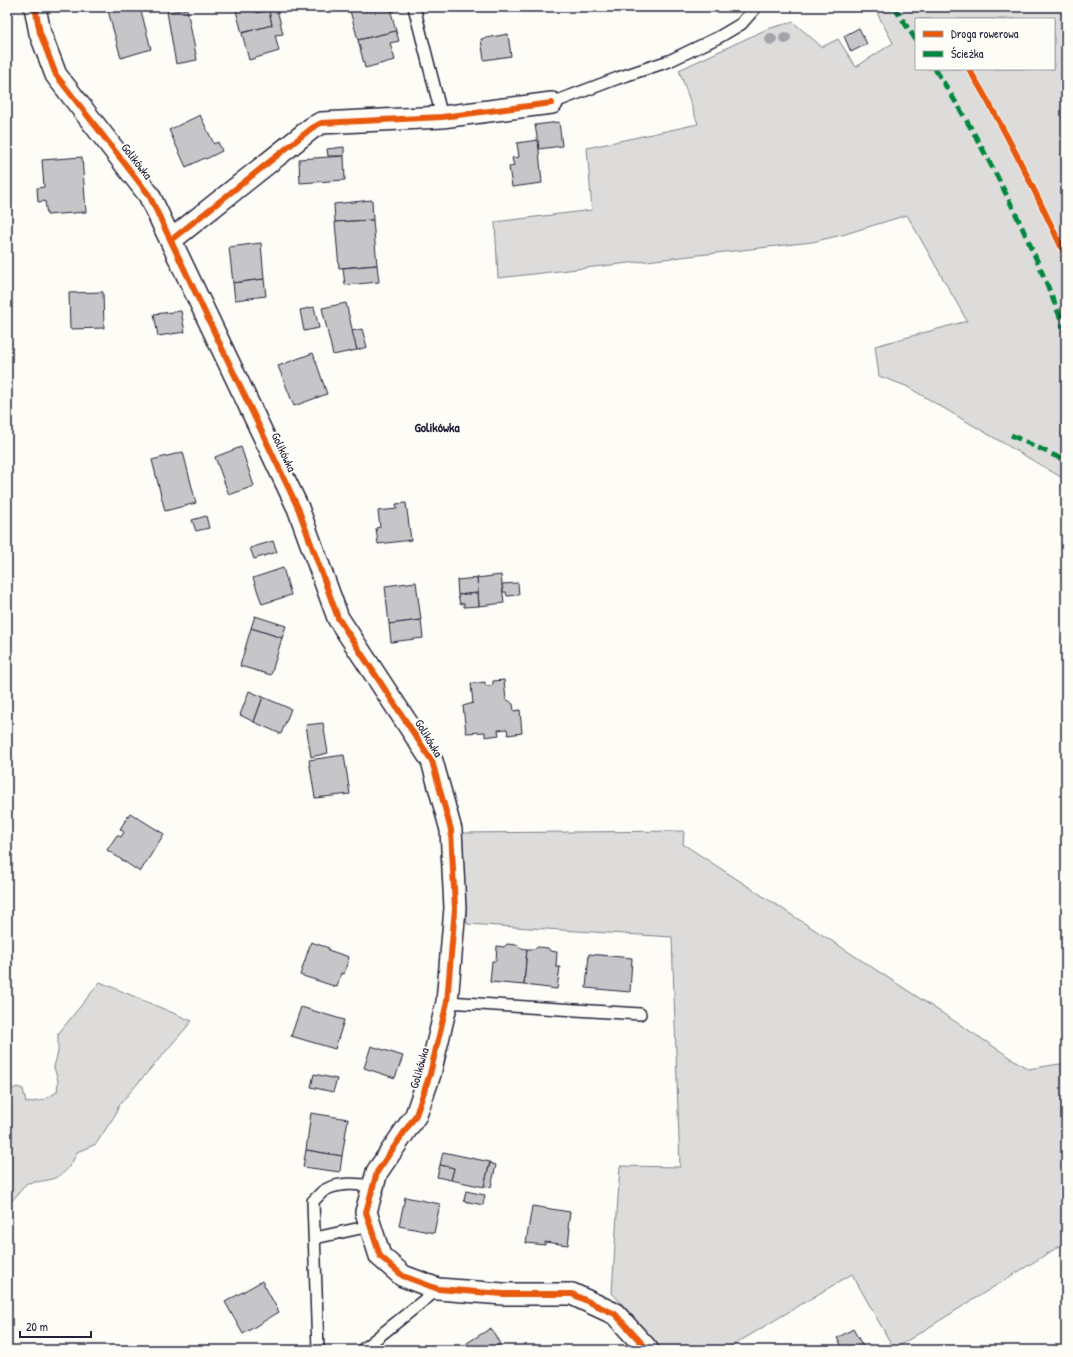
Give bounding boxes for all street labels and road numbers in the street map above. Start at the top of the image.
street label: Golikówka [118,139,157,183]
street label: Golikówka [268,430,301,475]
street label: Golikówka [411,716,447,760]
street label: Golikówka [405,1045,433,1090]

